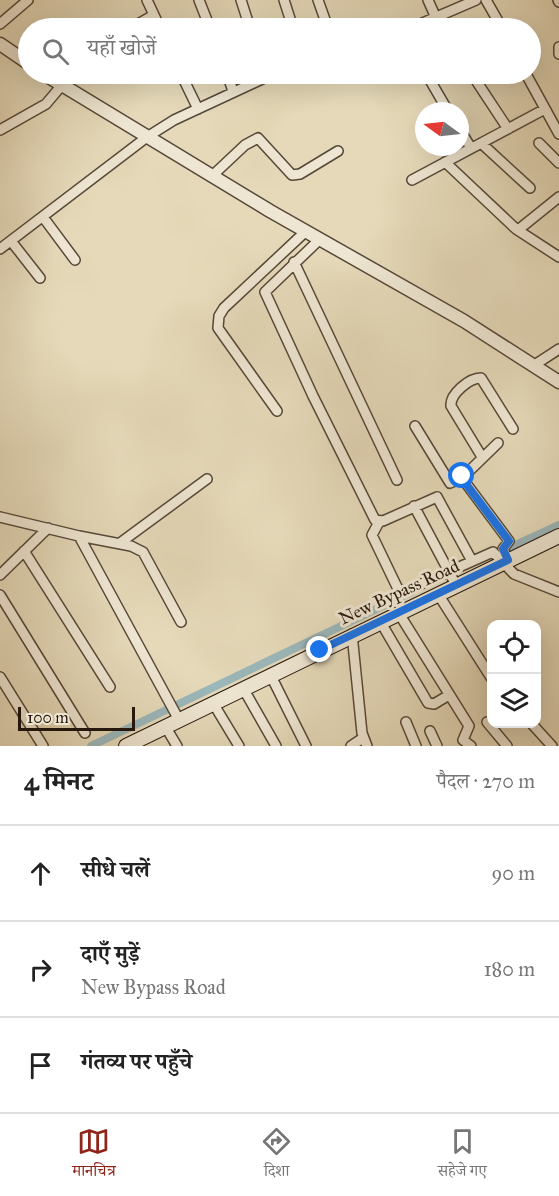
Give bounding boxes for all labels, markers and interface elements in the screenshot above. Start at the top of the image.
search box [18,18,541,84]
text: यहाँ खोजें [87,34,156,61]
icon: search [39,35,72,68]
north arrow [415,102,469,156]
route start [448,462,474,488]
street label: New Bypass Road [335,554,463,630]
map controls [487,620,541,728]
button: locate [487,620,541,674]
route end [306,636,332,662]
button: layers [487,674,541,728]
scale bar [18,704,135,732]
text: 100 m [27,708,69,727]
text: 4 मिनट [24,765,93,797]
text: पैदल · 270 m [437,769,535,793]
text: सीधे चलें [81,856,150,883]
icon: ahead [24,857,57,890]
text: 90 m [492,861,535,885]
text: दाएँ मुड़ें [81,940,140,967]
icon: right [24,953,57,986]
text: 180 m [484,957,535,981]
text: New Bypass Road [81,975,226,999]
text: गंतव्य पर पहुँचे [81,1048,192,1075]
icon: arrive [24,1049,57,1082]
tab: मानचित्र [72,1125,116,1186]
tab: दिशा [260,1125,293,1186]
tab: सहेजे गए [438,1125,487,1186]

